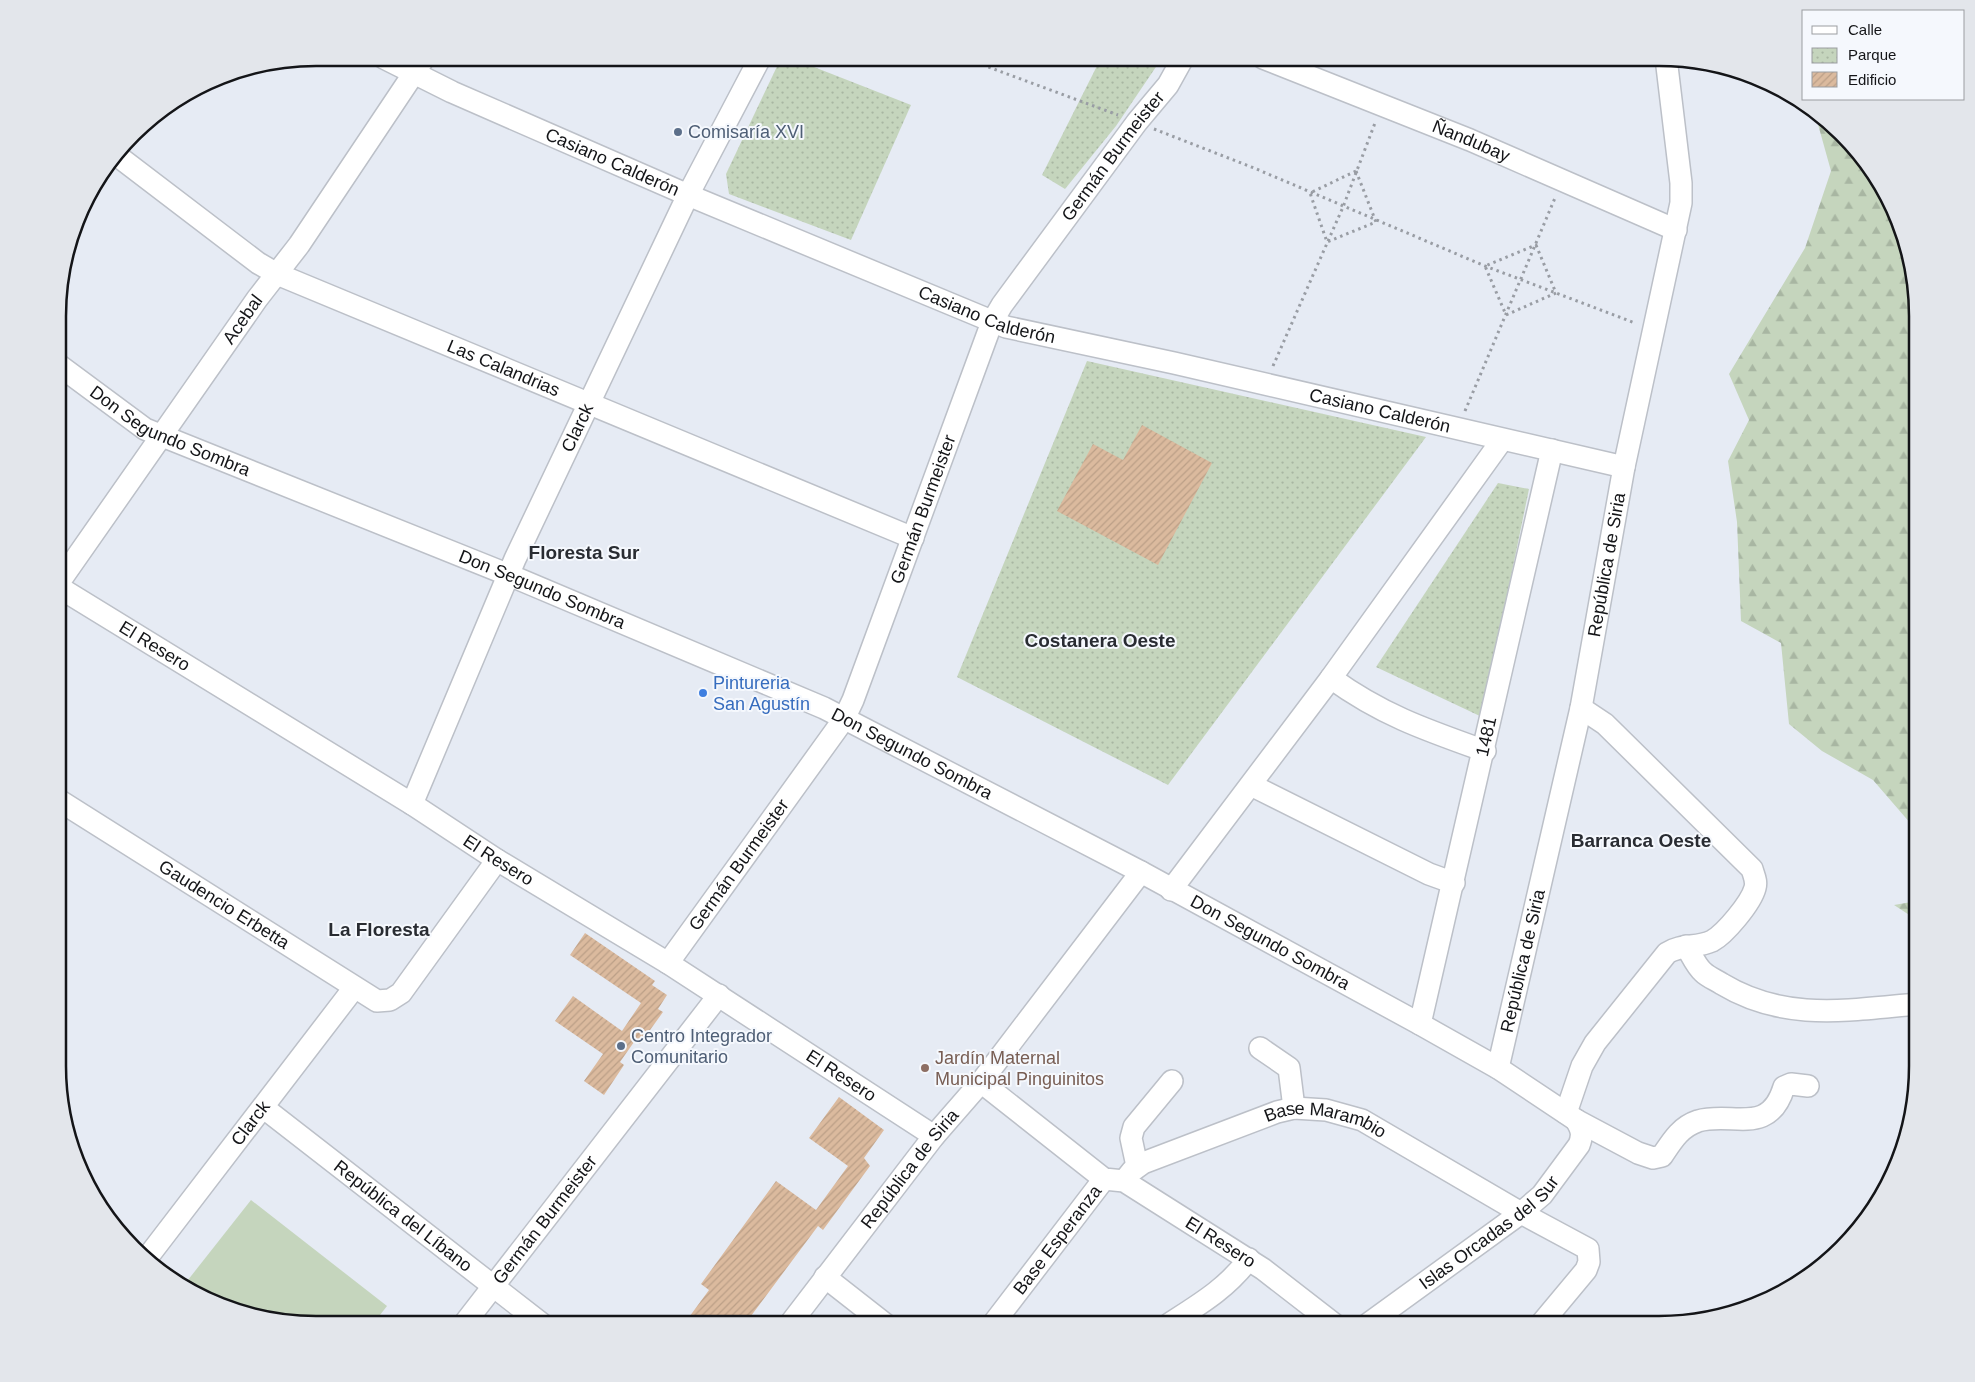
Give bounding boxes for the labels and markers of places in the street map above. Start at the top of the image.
place label: Comisaría XVI [688,122,804,142]
marker: Comisaría XVI [672,126,684,138]
place label: Pintureria San Agustín [713,673,810,714]
marker: Pintureria San Agustín [697,687,709,699]
place label: Centro Integrador Comunitario [631,1026,772,1067]
marker: Centro Integrador Comunitario [615,1040,627,1052]
place label: Jardín Maternal Municipal Pinguinitos [935,1048,1104,1089]
marker: Jardín Maternal Municipal Pinguinitos [919,1062,931,1074]

